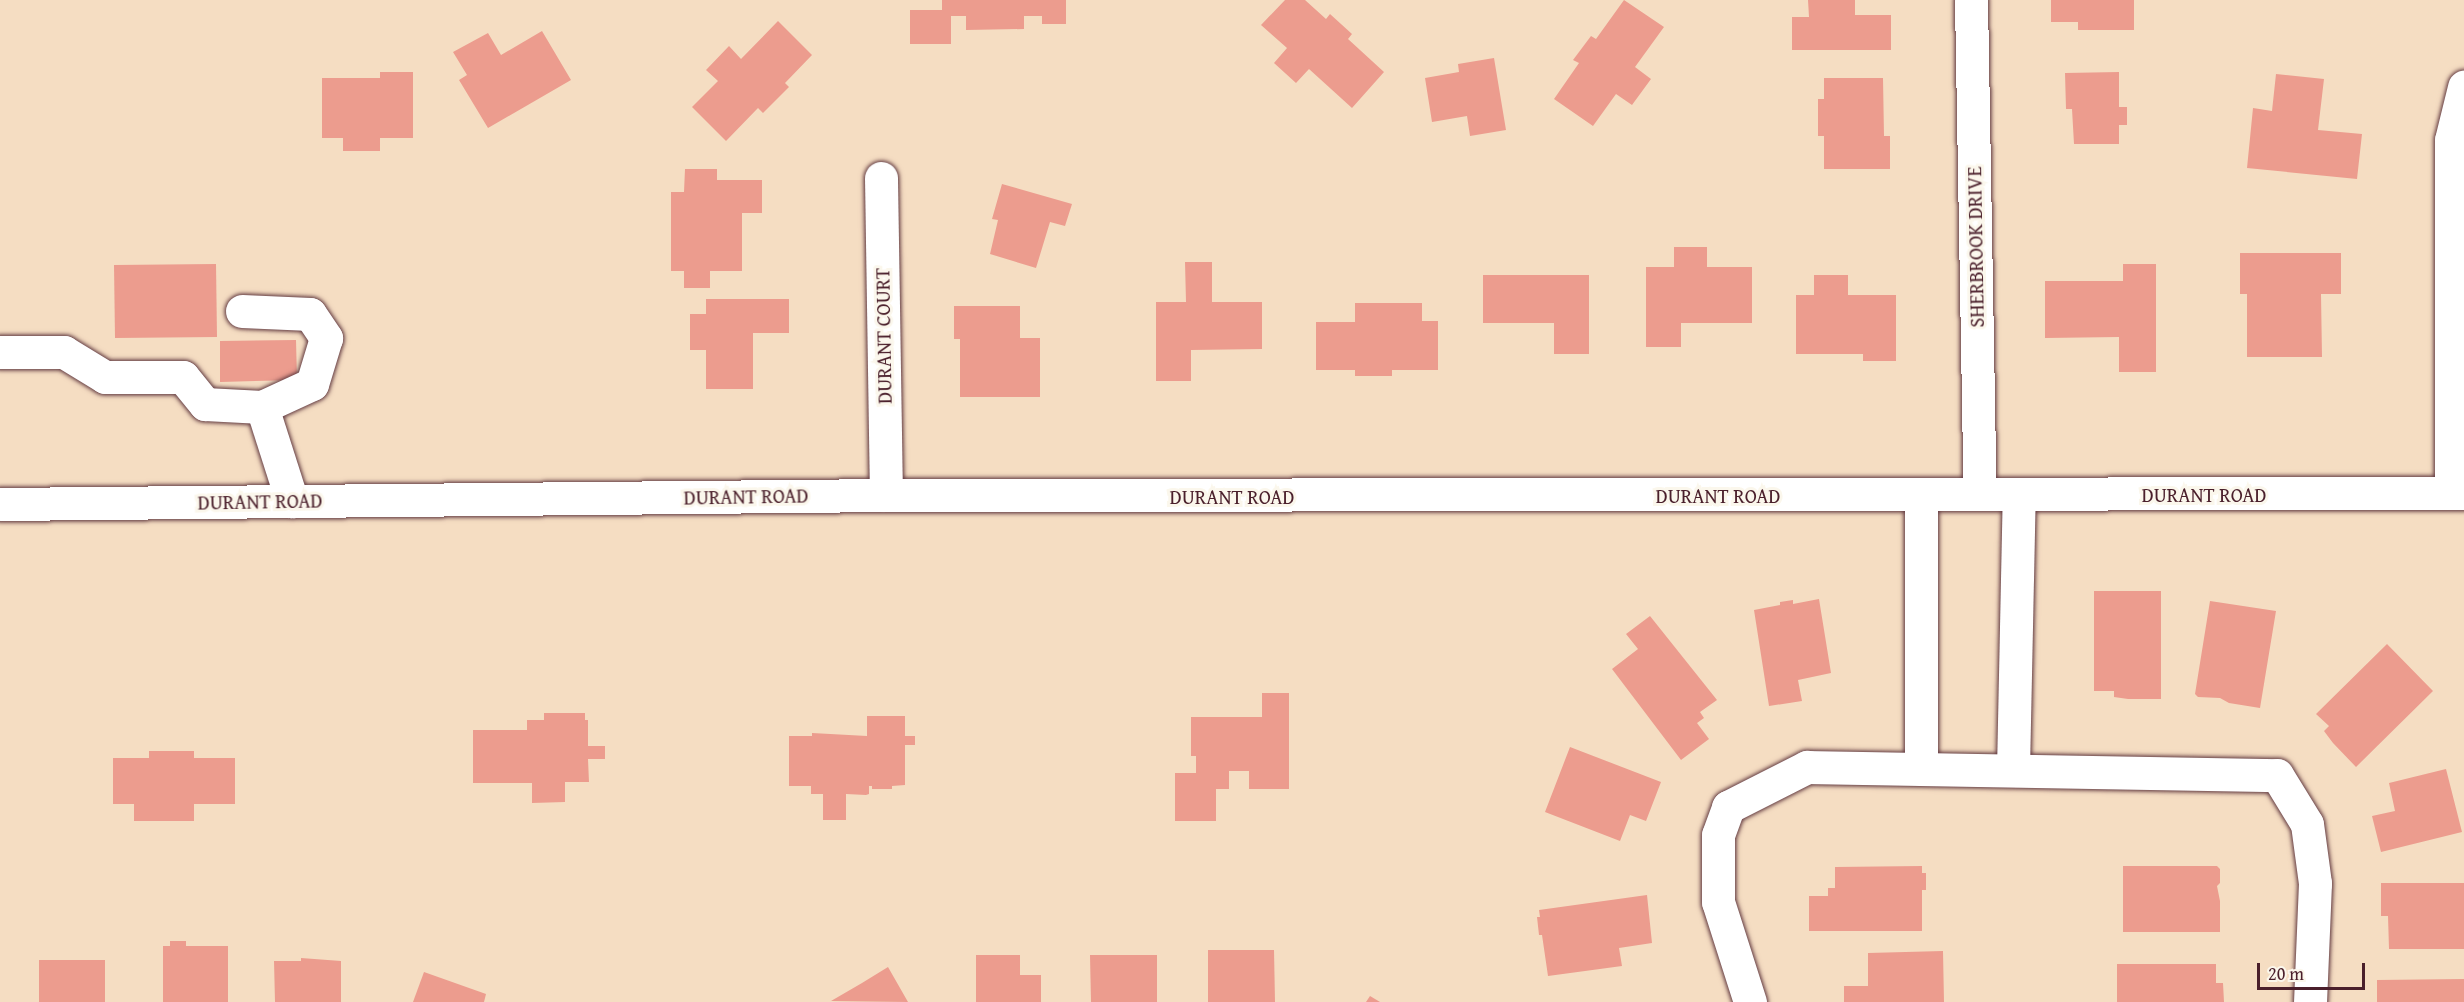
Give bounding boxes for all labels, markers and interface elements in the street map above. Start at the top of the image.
street label: SHERBROOK DRIVE [1962,166,1988,328]
street label: DURANT COURT [870,268,896,404]
street label: DURANT ROAD [2141,482,2267,506]
street label: DURANT ROAD [683,483,809,509]
street label: DURANT ROAD [1655,483,1781,507]
street label: DURANT ROAD [1169,484,1295,508]
street label: DURANT ROAD [197,488,323,514]
scale bar [2260,951,2368,989]
text: 20 m [2268,960,2304,987]

